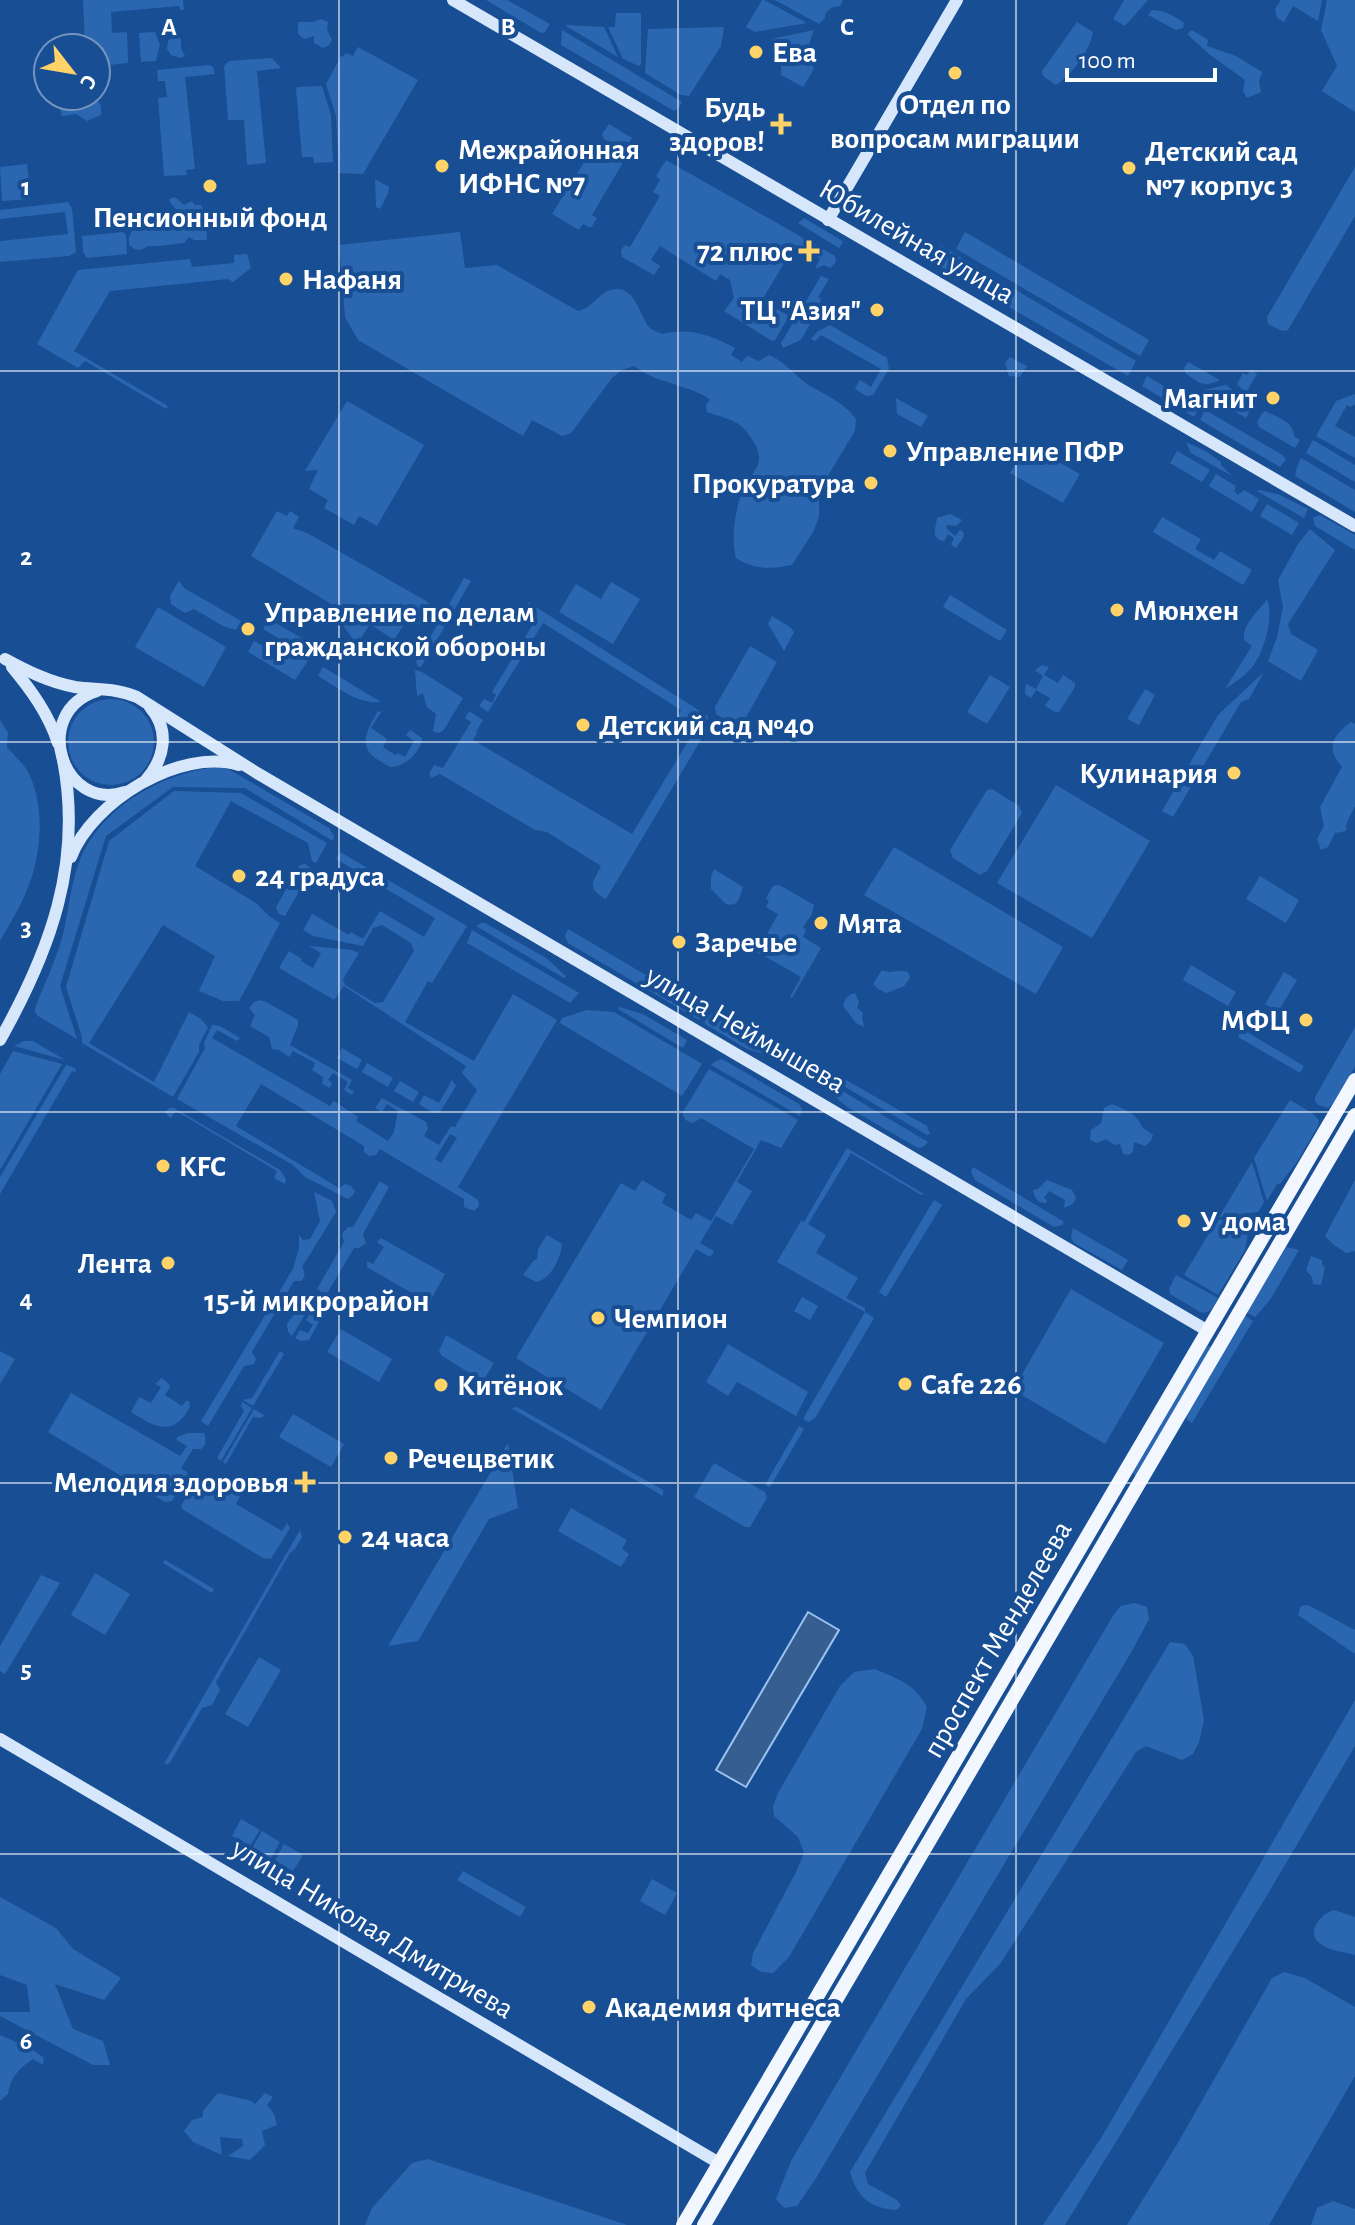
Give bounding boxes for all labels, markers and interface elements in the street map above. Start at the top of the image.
text: A [161,14,177,40]
text: B [500,14,516,40]
text: C [840,14,854,40]
north arrow [32,32,112,112]
scale bar [1067,32,1215,82]
place label: Ева [772,38,817,68]
marker: Ева [747,43,765,61]
text: 100 m [1079,49,1136,73]
marker: Отдел по вопросам миграции [946,64,964,82]
text: С [76,71,101,93]
place label: Отдел по вопросам миграции [830,90,1080,154]
place label: Будь здоров! [669,93,765,157]
marker: Будь здоров! [772,115,790,133]
place label: Межрайонная ИФНС №7 [458,135,640,199]
place label: Детский сад №7 корпус 3 [1145,137,1298,201]
marker: Межрайонная ИФНС №7 [433,157,451,175]
marker: Детский сад №7 корпус 3 [1120,159,1138,177]
text: 1 [21,174,31,200]
street label: Юбилейная улица [814,174,1019,310]
marker: Пенсионный фонд [201,177,219,195]
place label: Пенсионный фонд [93,203,327,233]
place label: 72 плюс [697,237,793,267]
marker: 72 плюс [800,242,818,260]
place label: Нафаня [302,265,402,295]
marker: Нафаня [277,270,295,288]
place label: ТЦ "Азия" [741,296,861,326]
marker: ТЦ "Азия" [868,301,886,319]
place label: Магнит [1163,384,1257,414]
marker: Магнит [1264,389,1282,407]
place label: Управление ПФР [906,437,1124,467]
marker: Управление ПФР [881,442,899,460]
place label: Прокуратура [692,469,855,499]
marker: Прокуратура [862,474,880,492]
text: 2 [20,544,32,570]
place label: Мюнхен [1133,596,1239,626]
place label: Управление по делам гражданской обороны [264,598,547,662]
marker: Мюнхен [1108,601,1126,619]
marker: Управление по делам гражданской обороны [239,620,257,638]
place label: Детский сад №40 [599,711,815,741]
marker: Детский сад №40 [574,716,592,734]
place label: Кулинария [1079,759,1218,789]
marker: Кулинария [1225,764,1243,782]
place label: 24 градуса [255,862,385,892]
marker: 24 градуса [230,867,248,885]
place label: Мята [837,909,902,939]
marker: Мята [812,914,830,932]
text: 3 [20,915,32,941]
place label: Заречье [695,928,797,958]
marker: Заречье [670,933,688,951]
street label: улица Неймышева [639,960,851,1099]
place label: МФЦ [1221,1006,1290,1036]
marker: МФЦ [1297,1011,1315,1029]
place label: KFC [179,1152,226,1182]
marker: KFC [154,1157,172,1175]
place label: У дома [1200,1207,1286,1237]
marker: У дома [1175,1212,1193,1230]
place label: Лента [77,1249,152,1279]
marker: Лента [159,1254,177,1272]
district label: 15-й микрорайон [204,1285,430,1317]
text: 4 [19,1286,33,1312]
place label: Чемпион [614,1304,728,1334]
marker: Чемпион [589,1309,607,1327]
place label: Cafe 226 [921,1370,1022,1400]
place label: Китёнок [457,1371,563,1401]
marker: Cafe 226 [896,1375,914,1393]
marker: Китёнок [432,1376,450,1394]
place label: Речецветик [407,1444,554,1474]
marker: Речецветик [382,1449,400,1467]
place label: Мелодия здоровья [54,1468,289,1498]
marker: Мелодия здоровья [296,1473,314,1491]
street label: проспект Менделеева [918,1516,1078,1763]
place label: 24 часа [361,1523,450,1553]
marker: 24 часа [336,1528,354,1546]
text: 5 [20,1657,32,1683]
street label: улица Николая Дмитриева [226,1832,519,2025]
place label: Академия фитнеса [605,1993,841,2023]
marker: Академия фитнеса [580,1998,598,2016]
text: 6 [20,2028,32,2054]

